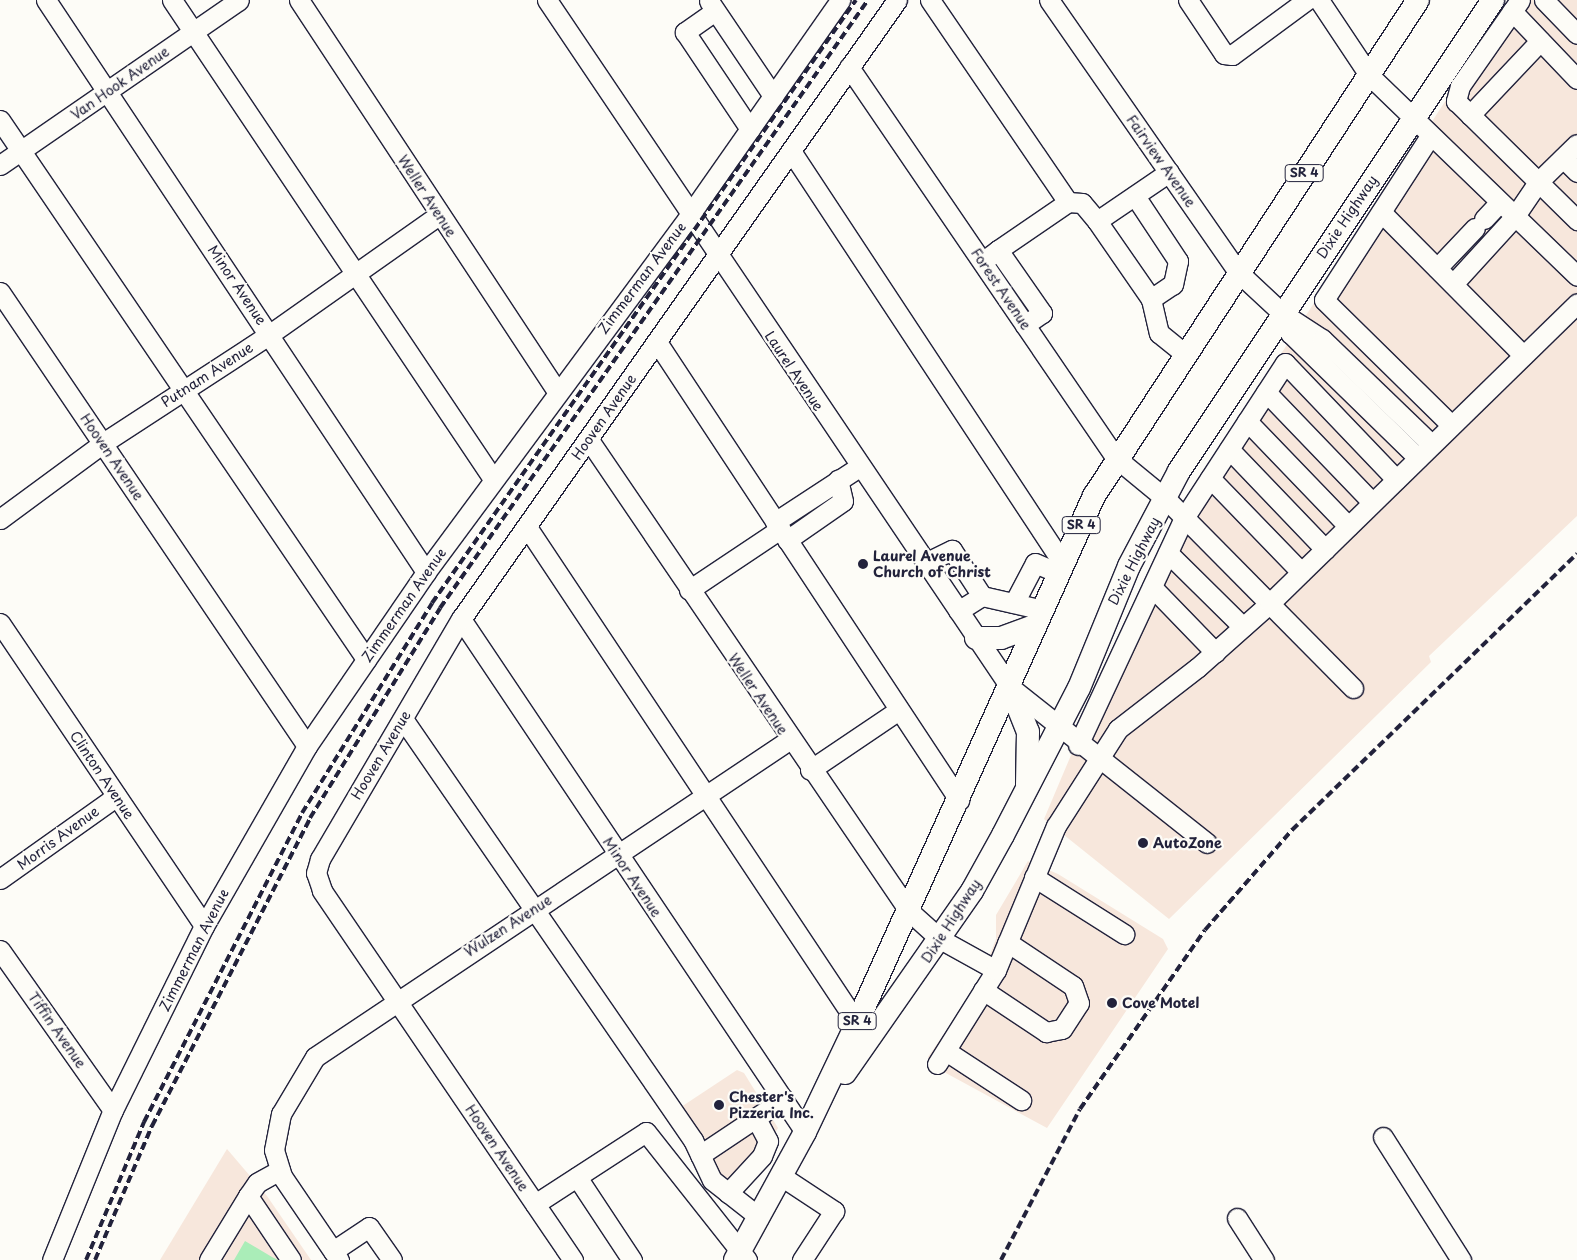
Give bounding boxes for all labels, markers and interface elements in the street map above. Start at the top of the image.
street label: Van Hook Avenue [67,43,173,123]
street label: Fairview Avenue [1123,112,1199,210]
street label: Weller Avenue [394,151,460,241]
road number: SR 4 [1284,164,1324,182]
street label: Dixie Highway [1313,172,1381,262]
street label: Zimmerman Avenue [595,219,689,337]
street label: Minor Avenue [204,242,270,328]
street label: Forest Avenue [968,245,1034,333]
street label: Laurel Avenue [761,327,827,415]
street label: Putnam Avenue [158,339,256,411]
street label: Hooven Avenue [568,371,640,463]
street label: Hooven Avenue [77,410,147,504]
street label: Dixie Highway [1105,514,1163,608]
road number: SR 4 [1061,516,1101,534]
street label: Zimmerman Avenue [358,545,450,665]
place label: Laurel Avenue Church of Christ [873,548,991,580]
marker: Laurel Avenue Church of Christ [857,558,869,570]
street label: Weller Avenue [724,650,792,738]
street label: Hooven Avenue [348,707,414,803]
street label: Clinton Avenue [67,728,137,822]
street label: Morris Avenue [14,803,102,873]
street label: Minor Avenue [599,834,665,920]
place label: AutoZone [1153,835,1222,851]
marker: AutoZone [1137,837,1149,849]
street label: Dixie Highway [918,876,984,966]
street label: Zimmerman Avenue [156,886,232,1014]
street label: Wulzen Avenue [461,891,555,961]
street label: Tiffin Avenue [25,989,89,1071]
place label: Cove Motel [1122,995,1200,1011]
marker: Cove Motel [1106,997,1118,1009]
road number: SR 4 [837,1011,877,1030]
place label: Chester's Pizzeria Inc. [729,1089,814,1122]
marker: Chester's Pizzeria Inc. [713,1099,725,1111]
street label: Hooven Avenue [462,1101,532,1195]

